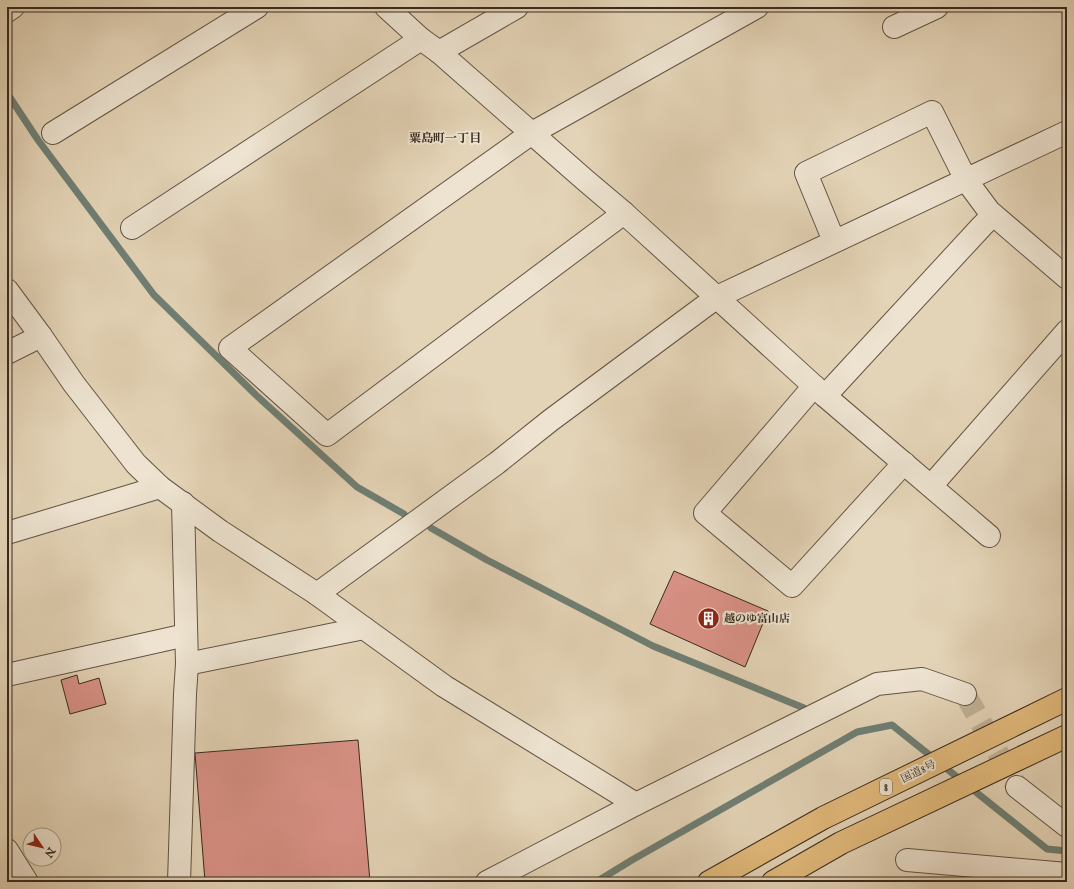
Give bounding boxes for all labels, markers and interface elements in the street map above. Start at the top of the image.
district label: 粟島町一丁目 [409,131,481,146]
building icon: 越のゆ富山店 [696,605,722,631]
place label: 越のゆ富山店 [724,612,790,626]
street label: 国道8号 [899,757,938,786]
road number: 8 [880,779,892,795]
north arrow [22,827,62,867]
text: N [41,843,58,860]

